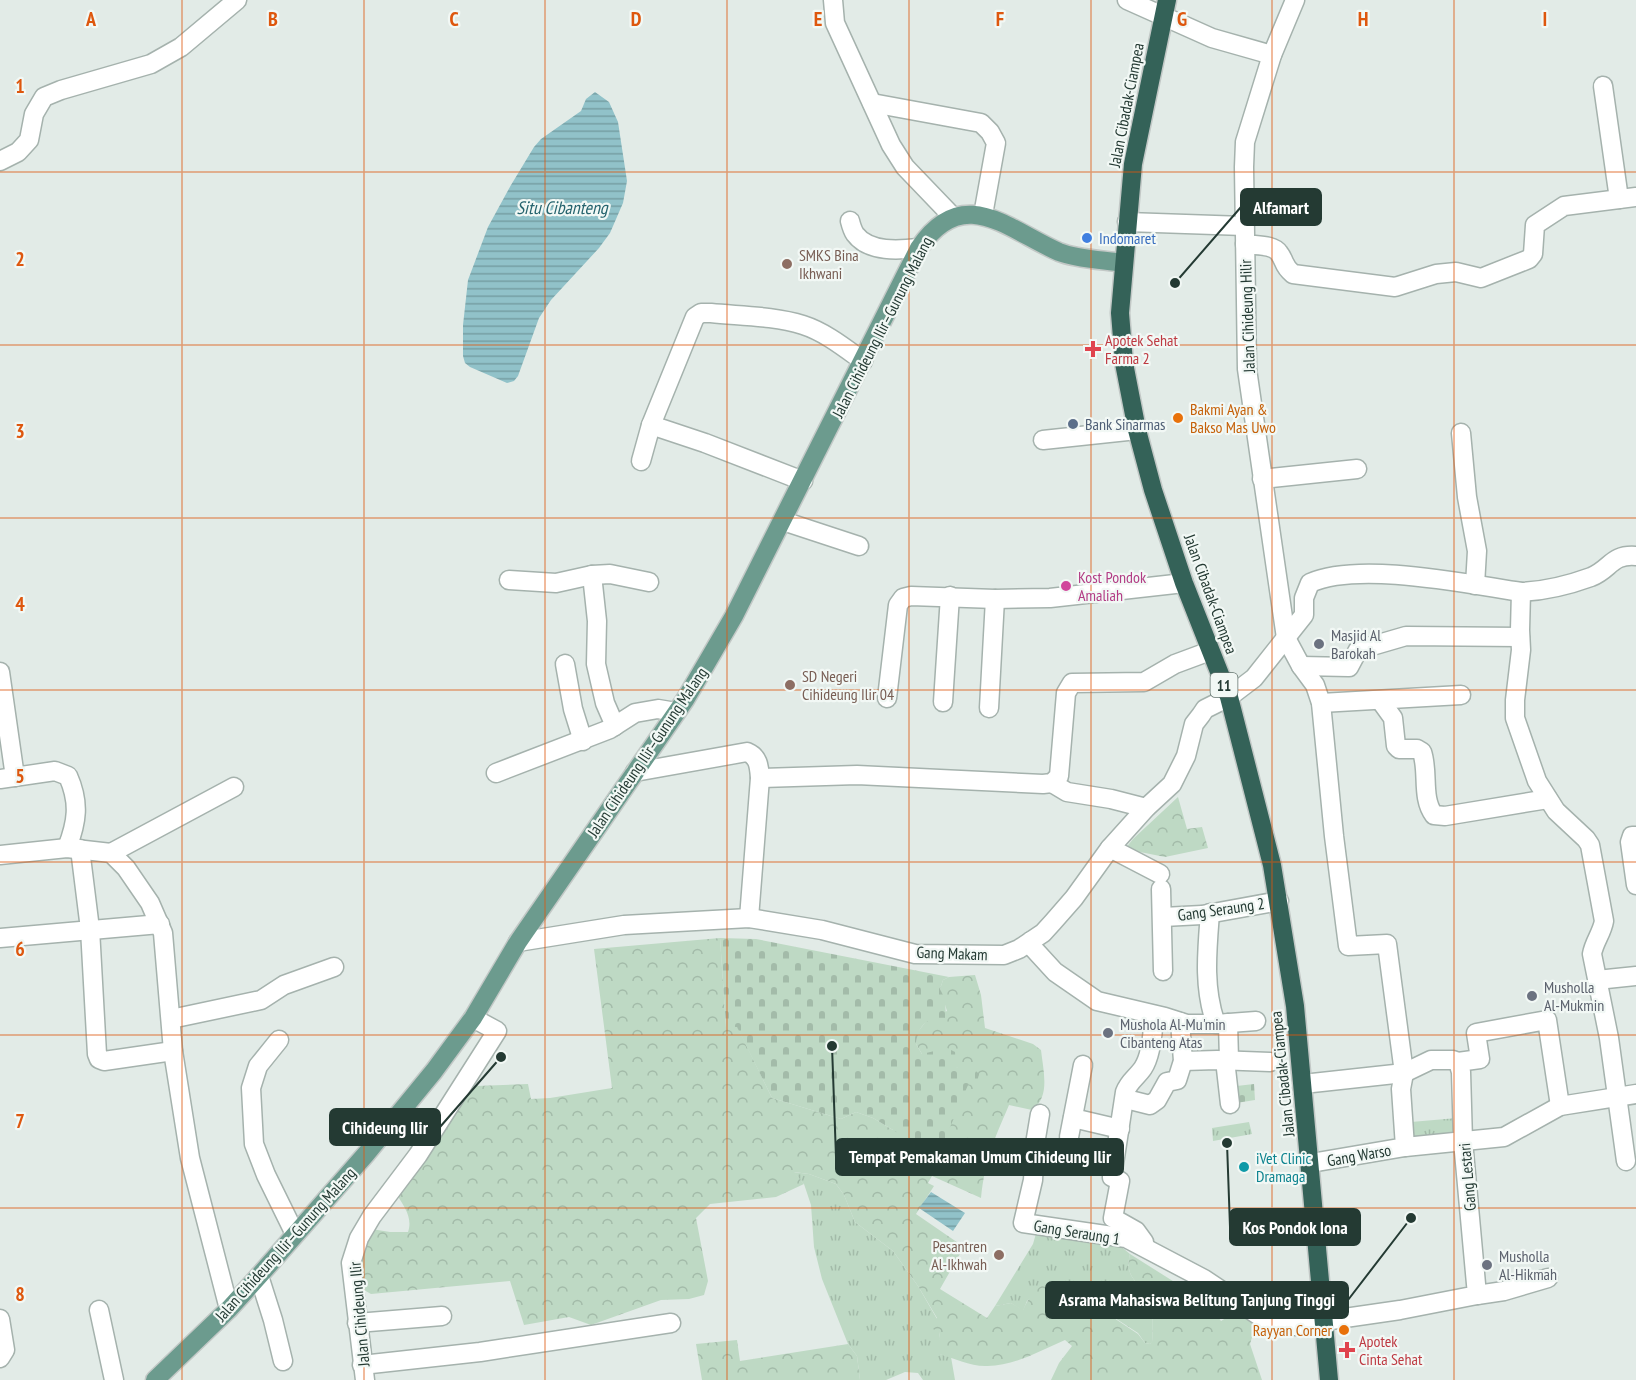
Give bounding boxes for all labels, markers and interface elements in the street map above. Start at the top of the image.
text: A [85,6,97,32]
text: B [268,6,278,32]
text: C [449,6,459,32]
text: D [631,6,642,32]
text: E [814,6,822,32]
text: F [996,6,1004,32]
text: G [1177,6,1187,32]
text: H [1358,6,1368,32]
text: I [1543,6,1547,32]
street label: Jalan Cibadak-Ciampea [1104,41,1148,170]
text: 1 [15,73,25,99]
callout: Alfamart [1241,189,1321,225]
water label: Situ Cibanteng [516,196,609,219]
text: Alfamart [1252,196,1310,219]
place label: Indomaret [1099,228,1156,248]
marker: Indomaret [1080,231,1094,245]
street label: Jalan Cihideung Ilir–Gunung Malang [827,233,936,422]
place label: SMKS Bina Ikhwani [799,245,859,283]
text: 2 [15,246,25,272]
marker: SMKS Bina Ikhwani [780,257,794,271]
street label: Jalan Cihideung Hilir [1235,258,1259,374]
place label: Apotek Sehat Farma 2 [1105,330,1178,368]
marker: Apotek Sehat Farma 2 [1086,342,1100,356]
place label: Bakmi Ayan & Bakso Mas Uwo [1190,399,1276,437]
marker: Bakmi Ayan & Bakso Mas Uwo [1171,411,1185,425]
place label: Bank Sinarmas [1085,414,1166,434]
marker: Bank Sinarmas [1066,417,1080,431]
text: 3 [15,418,25,444]
street label: Jalan Cibadak-Ciampea [1180,530,1242,657]
place label: Kost Pondok Amaliah [1078,567,1147,605]
marker: Kost Pondok Amaliah [1059,579,1073,593]
text: 4 [15,591,25,617]
place label: Masjid Al Barokah [1331,625,1381,663]
marker: Masjid Al Barokah [1312,637,1326,651]
street label: Jalan Cihideung Ilir–Gunung Malang [582,663,711,842]
place label: SD Negeri Cihideung Ilir 04 [802,666,894,704]
road number: 11 [1210,673,1238,697]
marker: SD Negeri Cihideung Ilir 04 [783,678,797,692]
text: 5 [15,763,25,789]
street label: Gang Seraung 2 [1176,893,1266,925]
text: 6 [15,936,25,962]
street label: Gang Makam [916,942,988,964]
place label: Musholla Al-Mukmin [1544,977,1604,1015]
marker: Musholla Al-Mukmin [1525,989,1539,1003]
street label: Jalan Cibadak-Ciampea [1265,1010,1299,1139]
place label: Mushola Al-Mu'min Cibanteng Atas [1120,1014,1226,1052]
marker: Mushola Al-Mu'min Cibanteng Atas [1101,1026,1115,1040]
text: 7 [15,1108,25,1134]
callout: Cihideung Ilir [330,1109,440,1145]
text: Cihideung Ilir [342,1116,429,1139]
callout: Tempat Pemakaman Umum Cihideung Ilir [836,1139,1123,1175]
street label: Gang Warso [1325,1140,1393,1170]
street label: Gang Lestari [1454,1142,1480,1212]
text: Tempat Pemakaman Umum Cihideung Ilir [849,1145,1112,1168]
place label: iVet Clinic Dramaga [1256,1148,1312,1186]
marker: iVet Clinic Dramaga [1237,1160,1251,1174]
street label: Jalan Cihideung Ilir–Gunung Malang [211,1163,359,1325]
callout: Kos Pondok Iona [1230,1209,1360,1245]
street label: Gang Seraung 1 [1032,1215,1122,1249]
text: Kos Pondok Iona [1242,1216,1348,1239]
place label: Pesantren Al-Ikhwah [931,1236,987,1274]
place label: Musholla Al-Hikmah [1499,1246,1557,1284]
marker: Pesantren Al-Ikhwah [992,1248,1006,1262]
marker: Musholla Al-Hikmah [1480,1258,1494,1272]
street label: Jalan Cihideung Ilir [345,1261,373,1367]
text: 8 [15,1281,25,1307]
callout: Asrama Mahasiswa Belitung Tanjung Tinggi [1046,1282,1348,1318]
text: Asrama Mahasiswa Belitung Tanjung Tinggi [1058,1288,1335,1311]
place label: Rayyan Corner [1253,1320,1333,1340]
marker: Rayyan Corner [1337,1323,1351,1337]
place label: Apotek Cinta Sehat [1359,1331,1423,1369]
marker: Apotek Cinta Sehat [1340,1343,1354,1357]

